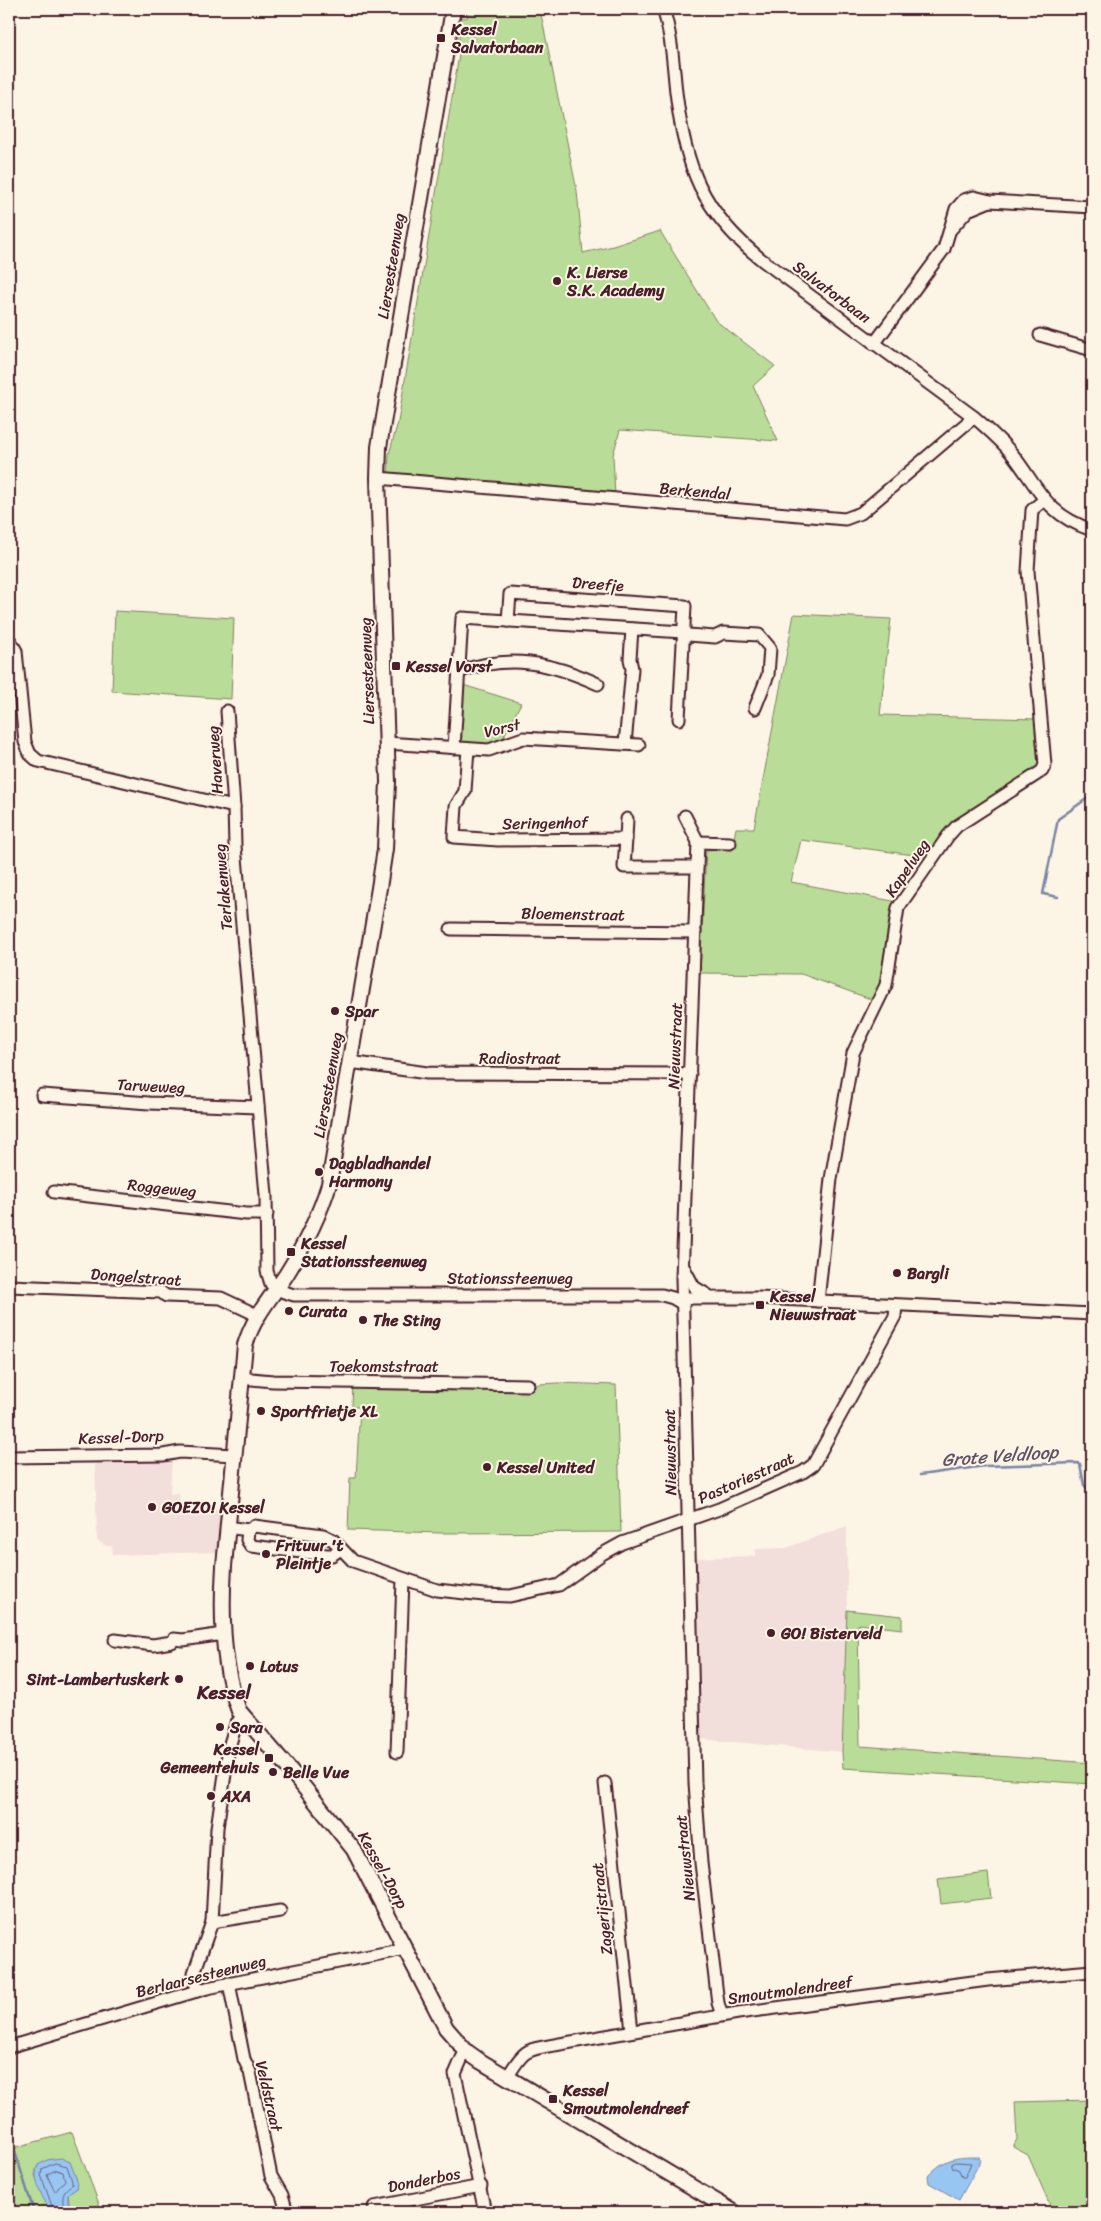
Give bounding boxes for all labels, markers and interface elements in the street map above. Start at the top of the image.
place label: Kessel Salvatorbaan [450,15,544,62]
marker: Kessel Salvatorbaan [435,32,447,44]
street label: Liersesteenweg [368,211,414,321]
street label: Salvatorbaan [786,253,878,332]
place label: K. Lierse S.K. Academy [566,258,665,305]
marker: K. Lierse S.K. Academy [551,275,563,287]
street label: Berkendal [658,473,732,509]
street label: Dreefje [571,568,625,600]
street label: Liersesteenweg [351,617,383,725]
place label: Kessel Vorst [405,652,494,681]
marker: Kessel Vorst [390,660,402,672]
street label: Vorst [481,710,524,746]
street label: Haverweg [198,725,232,795]
street label: Seringenhof [502,808,590,838]
street label: Kapelweg [877,833,937,903]
street label: Terlakenweg [205,842,241,932]
street label: Bloemenstraat [521,899,625,929]
place label: Spar [344,997,380,1026]
street label: Nieuwstraat [659,1002,691,1090]
marker: Spar [329,1005,341,1017]
street label: Liersesteenweg [304,1030,352,1140]
street label: Radiostraat [479,1044,561,1073]
street label: Tarweweg [116,1070,186,1102]
place label: Dagbladhandel Harmony [328,1149,432,1196]
marker: Dagbladhandel Harmony [313,1166,325,1178]
street label: Roggeweg [126,1170,198,1206]
place label: Kessel Stationssteenweg [300,1229,427,1276]
marker: Kessel Stationssteenweg [285,1246,297,1258]
street label: Dongelstraat [90,1259,182,1295]
place label: Bargli [907,1259,950,1288]
street label: Stationssteenweg [447,1264,573,1293]
marker: Bargli [891,1267,903,1279]
place label: Kessel Nieuwstraat [769,1282,857,1329]
place label: Curata [298,1297,348,1326]
marker: Kessel Nieuwstraat [754,1299,766,1311]
marker: Curata [283,1305,295,1317]
place label: The Sting [373,1306,442,1335]
marker: The Sting [357,1314,369,1326]
street label: Toekomststraat [329,1352,439,1381]
place label: Sportfrietje XL [270,1397,378,1426]
marker: Sportfrietje XL [255,1405,267,1417]
street label: Nieuwstraat [655,1408,685,1496]
street label: Kessel-Dorp [78,1421,165,1453]
water label: Grote Veldloop [941,1436,1061,1476]
street label: Pastoriestraat [693,1444,799,1512]
place label: Kessel United [496,1453,595,1482]
marker: Kessel United [481,1461,493,1473]
place label: GOEZO! Kessel [161,1493,266,1522]
marker: GOEZO! Kessel [146,1501,158,1513]
place label: Frituur 't Pleintje [275,1531,344,1578]
marker: Frituur 't Pleintje [260,1548,272,1560]
place label: GO! Bisterveld [780,1619,883,1648]
marker: GO! Bisterveld [765,1627,777,1639]
place label: Lotus [260,1652,299,1681]
marker: Lotus [244,1660,256,1672]
place label: Sint-Lambertuskerk [26,1665,169,1694]
marker: Sint-Lambertuskerk [173,1673,185,1685]
district label: Kessel [196,1676,252,1709]
place label: Sara [229,1713,264,1742]
marker: Sara [214,1721,226,1733]
place label: Kessel Gemeentehuis [160,1735,260,1782]
marker: Kessel Gemeentehuis [263,1752,275,1764]
place label: Belle Vue [283,1758,350,1787]
marker: Belle Vue [267,1766,279,1778]
place label: AXA [220,1782,251,1811]
marker: AXA [205,1790,217,1802]
street label: Nieuwstraat [666,1813,704,1903]
street label: Kessel-Dorp [350,1826,417,1915]
street label: Zagerijstraat [583,1861,621,1957]
street label: Berlaarsesteenweg [133,1946,269,2006]
street label: Smoutmolendreef [726,1967,856,2013]
street label: Veldstraat [247,2058,291,2135]
place label: Kessel Smoutmolendreef [562,2076,691,2123]
marker: Kessel Smoutmolendreef [547,2093,559,2105]
street label: Donderbos [385,2159,464,2201]

